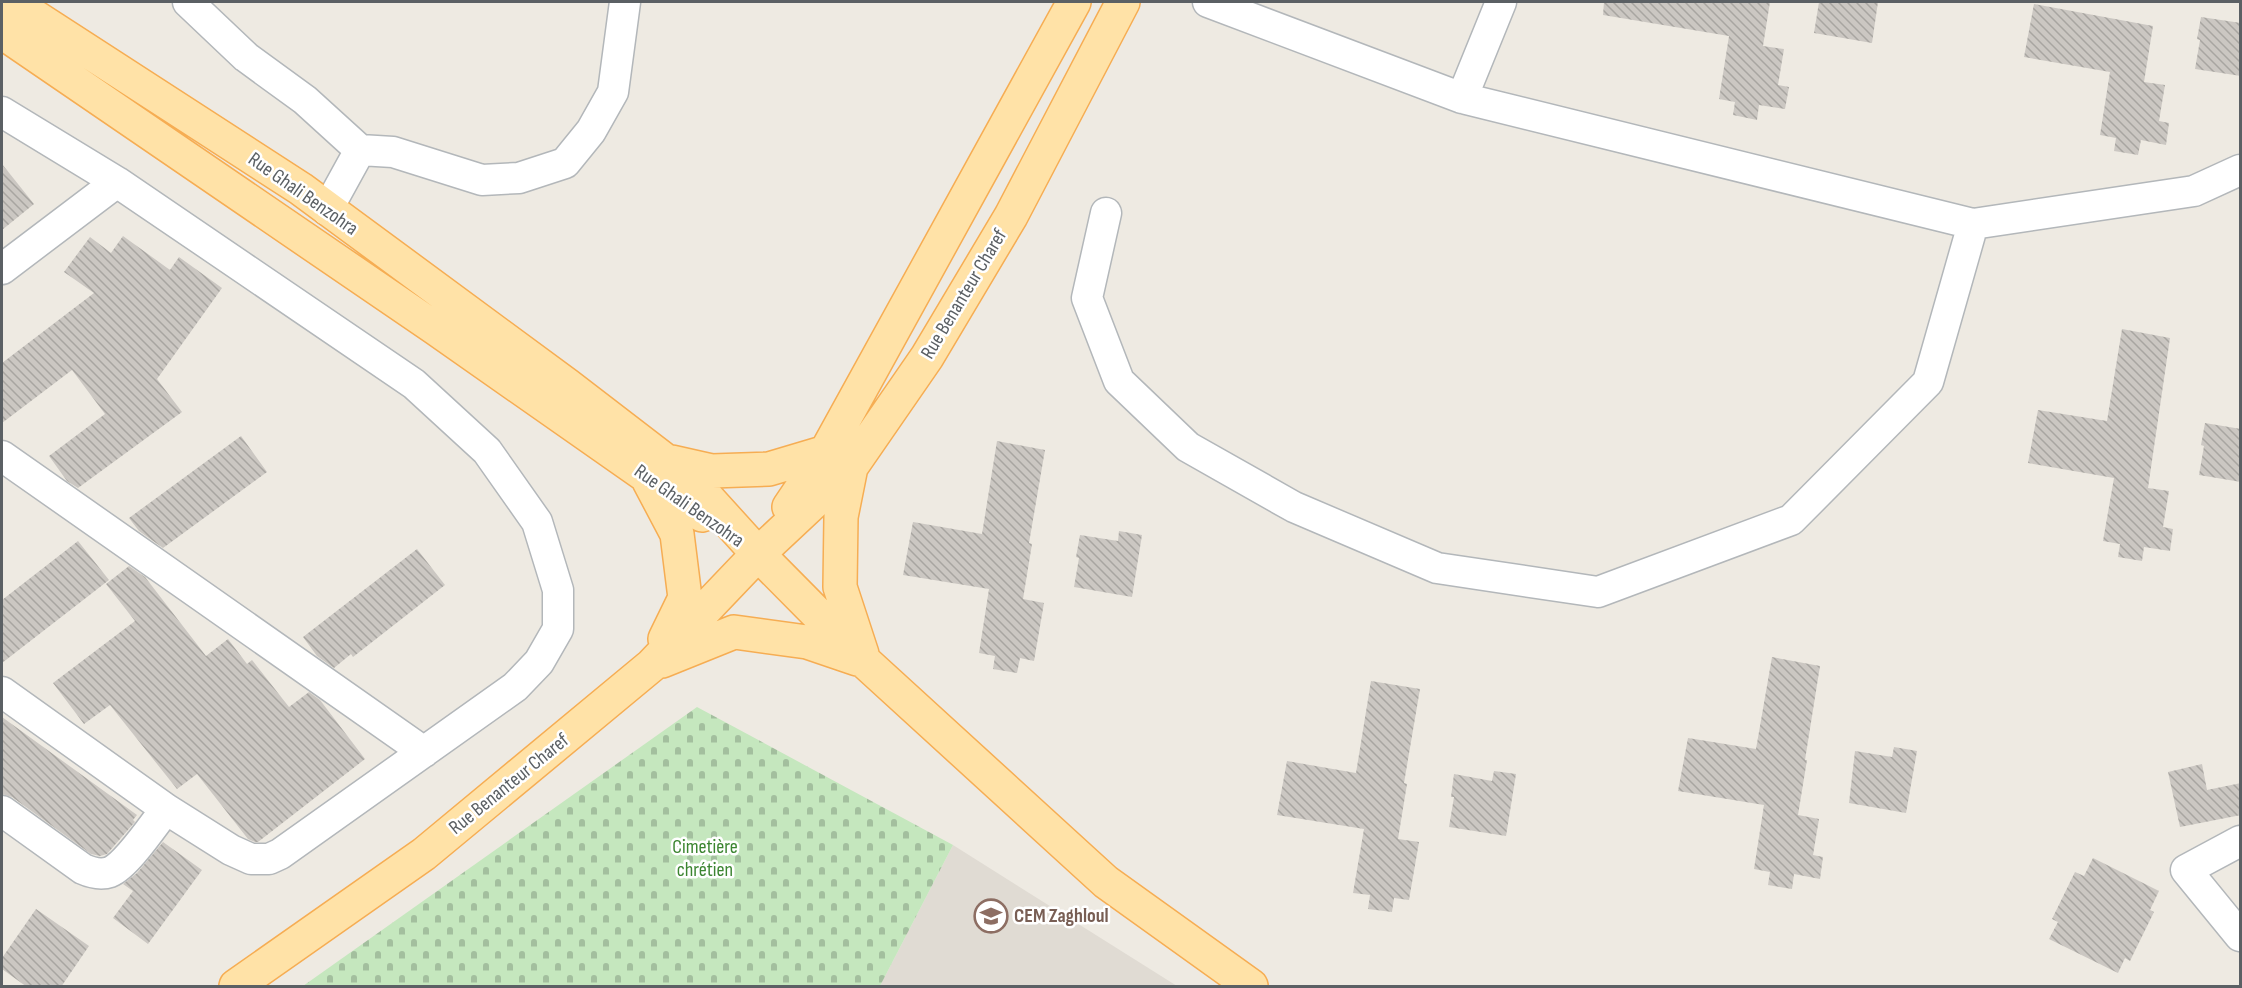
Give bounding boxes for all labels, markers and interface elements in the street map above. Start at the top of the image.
street label: Rue Ghali Benzohra [243,147,363,241]
street label: Rue Benanteur Charef [916,225,1012,363]
street label: Rue Ghali Benzohra [629,459,749,553]
street label: Rue Benanteur Charef [444,728,574,840]
park label: Cimetière chrétien [672,835,738,882]
school or university icon: CEM Zaghloul [973,898,1009,934]
place label: CEM Zaghloul [1014,904,1109,928]

